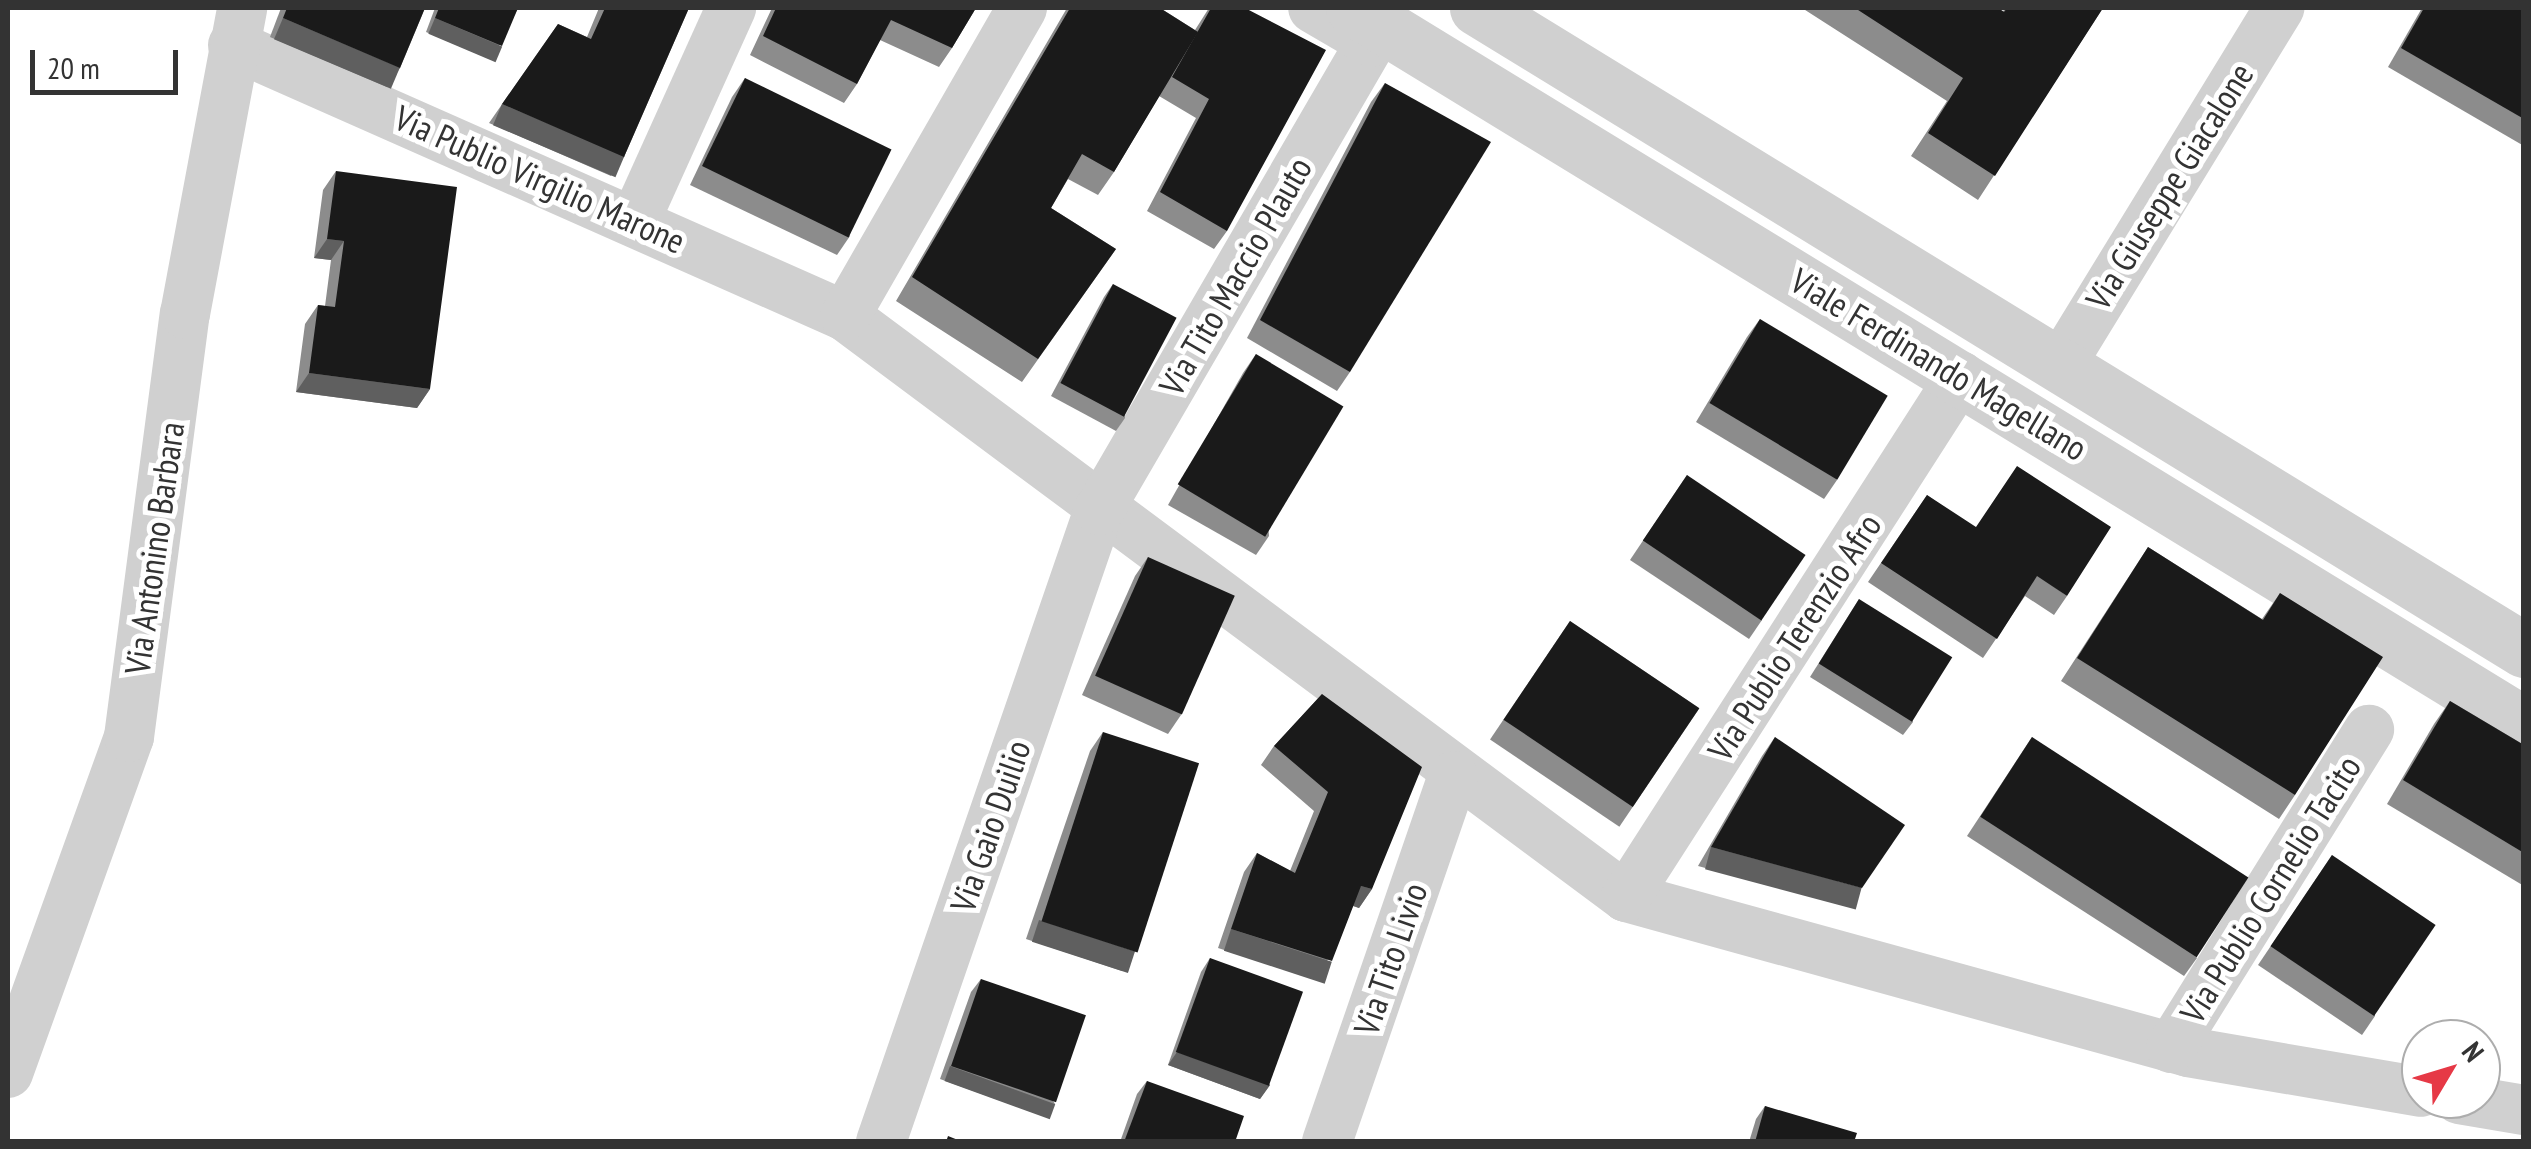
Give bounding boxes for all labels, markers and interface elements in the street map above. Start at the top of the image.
scale bar [35,30,182,92]
text: 20 m [47,48,100,87]
street label: Via Giuseppe Giacalone [2076,55,2262,317]
street label: Via Publio Virgilio Marone [388,96,692,262]
street label: Via Tito Maccio Plauto [1150,149,1320,403]
street label: Viale Ferdinando Magellano [1783,259,2095,469]
street label: Via Antonino Barbara [115,419,193,677]
street label: Via Publio Terenzio Afro [1698,505,1890,769]
street label: Via Gaio Duilio [941,735,1039,917]
street label: Via Publio Cornelio Tacito [2171,747,2369,1031]
street label: Via Tito Livio [1344,877,1436,1041]
north arrow [2401,1019,2501,1119]
text: N [2454,1034,2493,1069]

